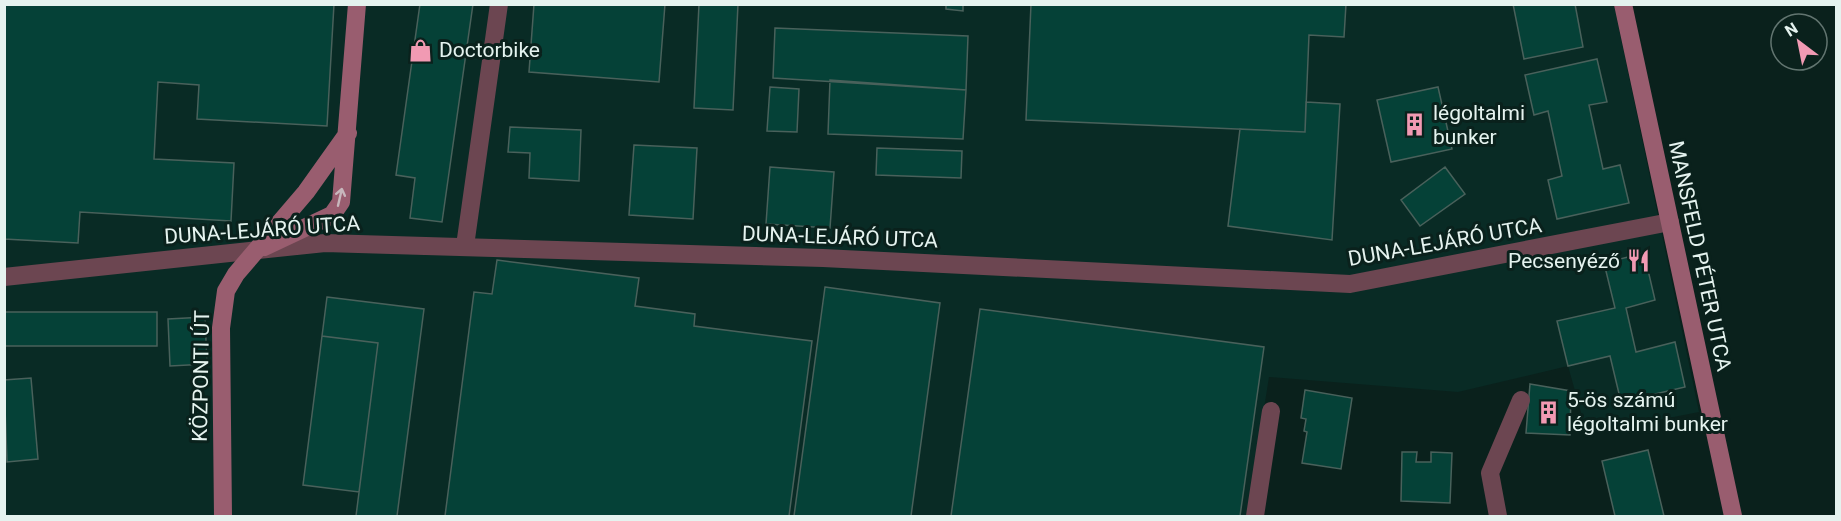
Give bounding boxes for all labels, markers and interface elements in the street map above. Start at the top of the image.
north arrow [1769,12,1829,72]
text: N [1781,19,1801,41]
shop icon: Doctorbike [408,37,434,63]
place label: Doctorbike [439,38,540,62]
place label: légoltalmi bunker [1433,101,1525,149]
building icon: légoltalmi bunker [1402,112,1428,138]
street label: MANSFELD PÉTER UTCA [1664,139,1736,374]
one-way arrow [335,188,347,207]
street label: DUNA-LEJÁRÓ UTCA [163,211,361,249]
street label: DUNA-LEJÁRÓ UTCA [1346,213,1544,271]
street label: DUNA-LEJÁRÓ UTCA [742,222,939,252]
restaurant icon: Pecsenyéző [1625,248,1651,274]
place label: Pecsenyéző [1508,249,1620,273]
street label: KÖZPONTI ÚT [188,310,214,442]
place label: 5-ös számú légoltalmi bunker [1567,388,1728,436]
building icon: 5-ös számú légoltalmi bunker [1536,399,1562,425]

